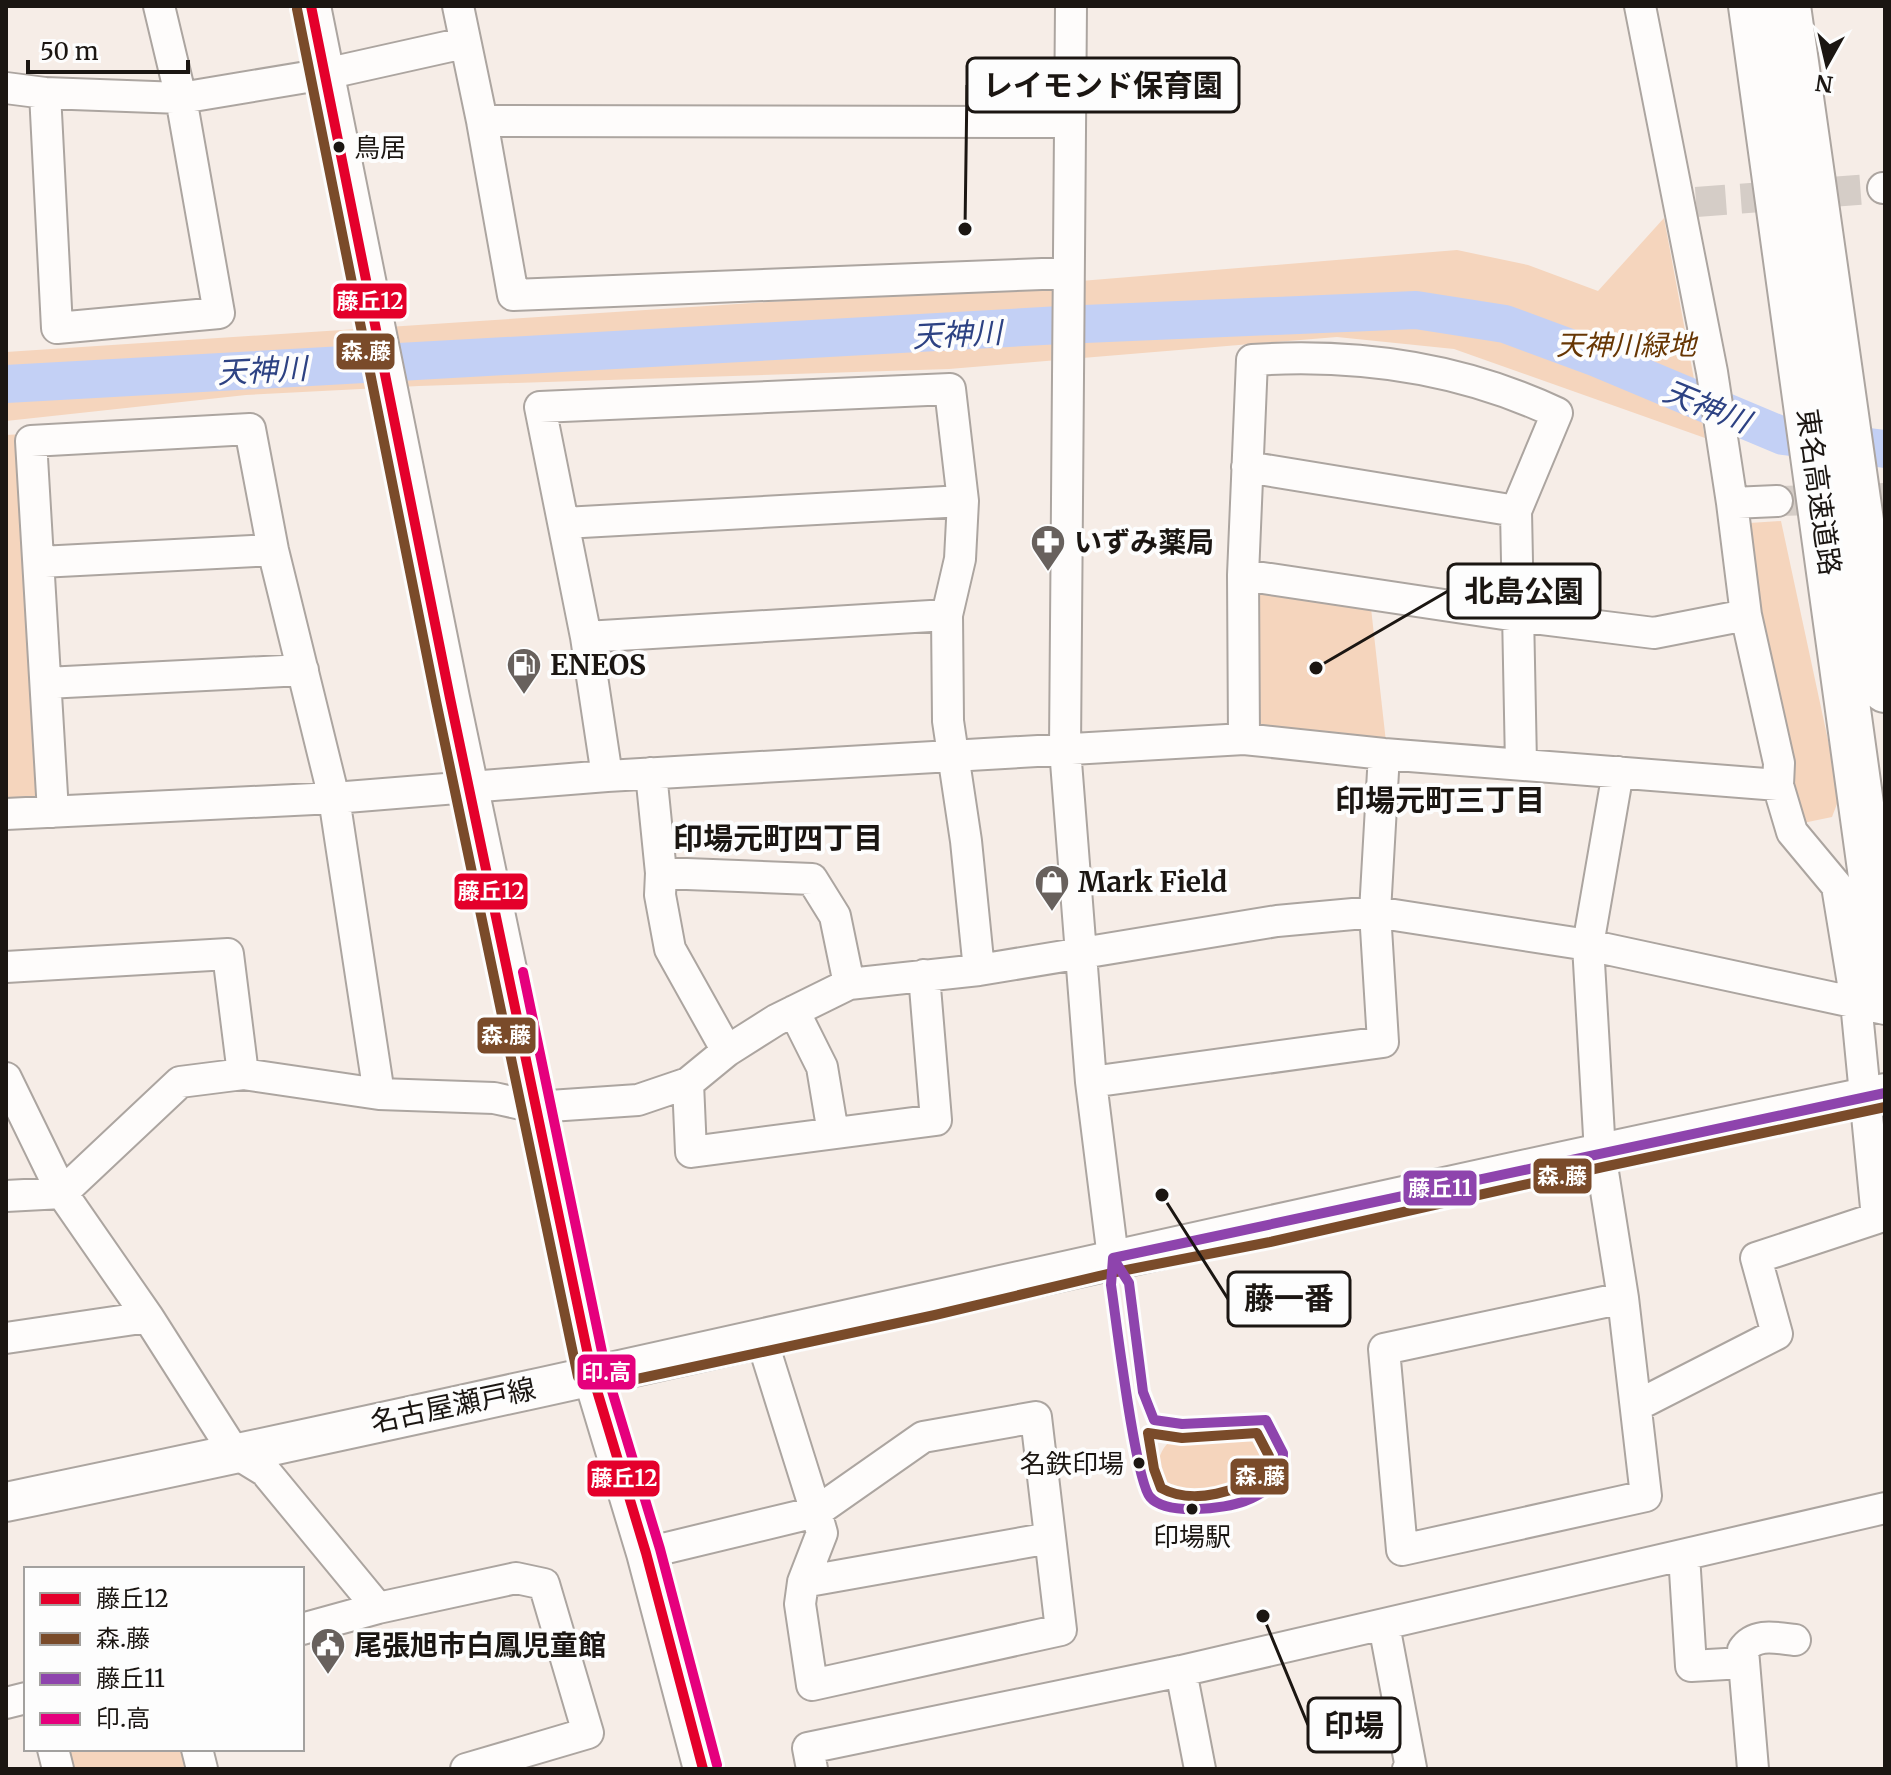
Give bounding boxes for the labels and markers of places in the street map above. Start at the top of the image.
callout: レイモンド保育園 [967,58,1239,112]
place label: 鳥居 [354,131,406,164]
marker: 鳥居 [331,139,347,155]
pharmacy icon: いずみ薬局 [1029,523,1067,573]
place label: いずみ薬局 [1074,524,1214,560]
callout: 北島公園 [1448,564,1600,618]
fuel station icon: ENEOS [505,646,543,696]
place label: ENEOS [550,647,646,683]
shop icon: Mark Field [1033,863,1071,913]
place label: Mark Field [1078,864,1227,900]
callout: 藤一番 [1228,1272,1350,1326]
place label: 名鉄印場 [1020,1447,1124,1480]
marker: 名鉄印場 [1131,1455,1147,1471]
marker: 印場駅 [1184,1501,1200,1517]
place label: 印場駅 [1153,1520,1231,1553]
public building icon: 尾張旭市白鳳児童館 [309,1626,347,1676]
place label: 尾張旭市白鳳児童館 [354,1627,606,1663]
callout: 印場 [1308,1698,1400,1752]

